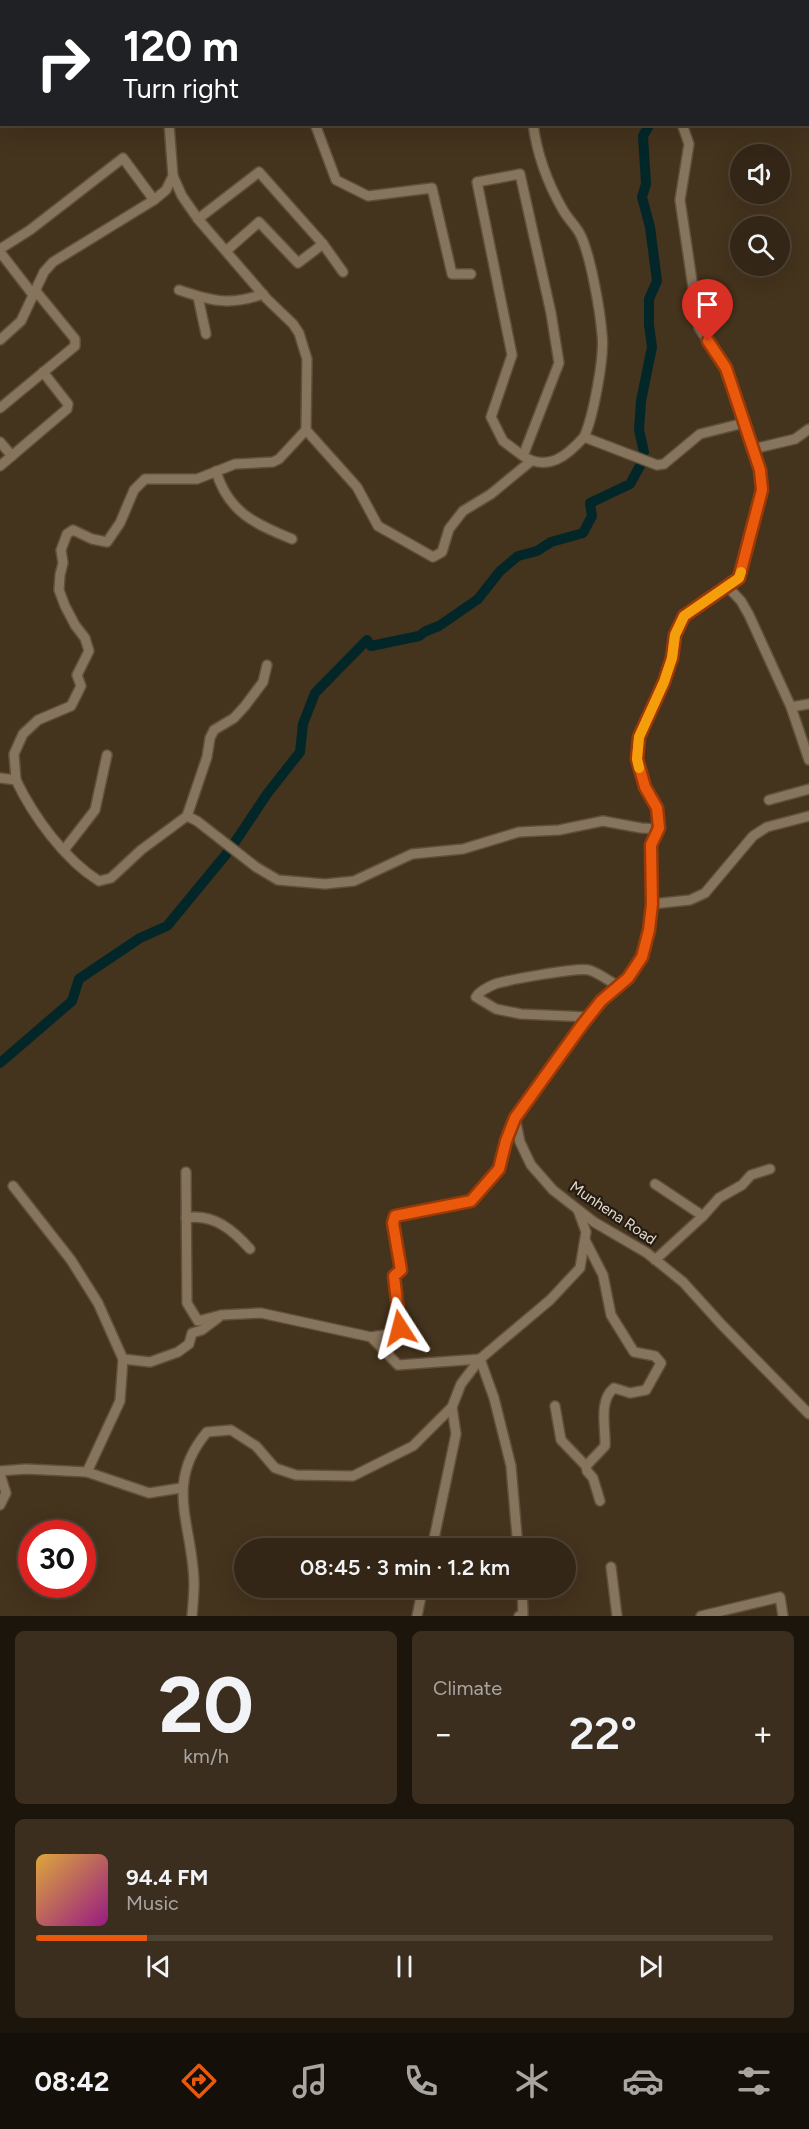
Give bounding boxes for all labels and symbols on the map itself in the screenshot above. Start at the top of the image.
pin [682,279,733,341]
street label: Munhena Road [566,1178,660,1248]
position arrow [368,1296,432,1360]
speed limit sign: 30 [18,1520,96,1598]

